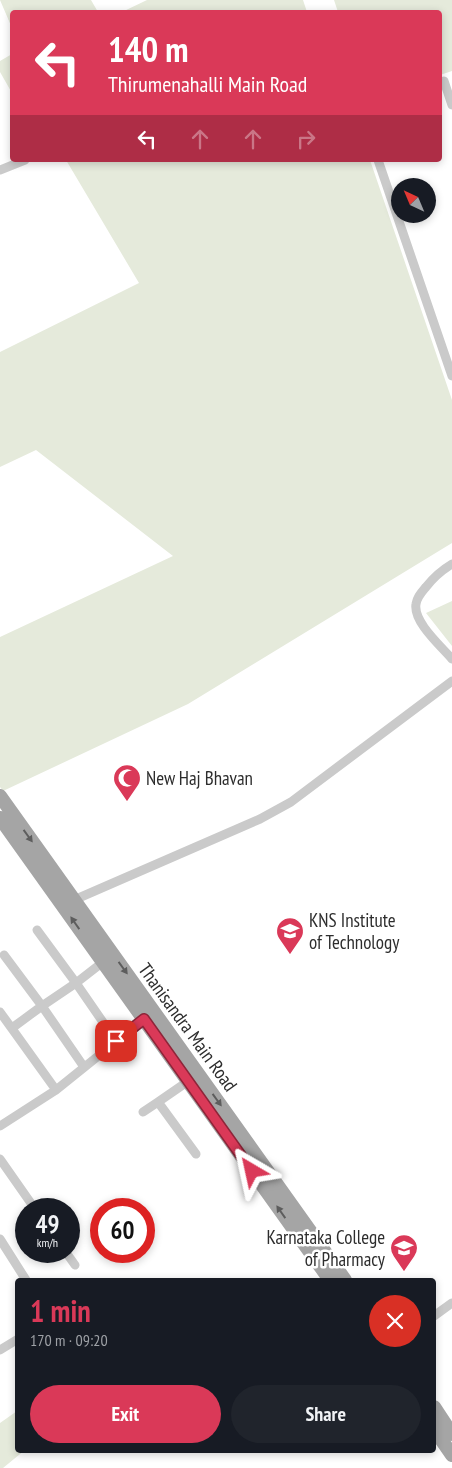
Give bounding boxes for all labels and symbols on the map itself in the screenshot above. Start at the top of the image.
north arrow [391,178,436,222]
mosque icon: New Haj Bhavan [112,763,142,802]
place label: New Haj Bhavan [146,766,253,790]
one-way arrow [23,829,33,842]
place label: KNS Institute of Technology [309,908,400,954]
one-way arrow [70,916,80,930]
school or university icon: KNS Institute of Technology [275,916,305,955]
street label: Thanisandra Main Road [133,958,243,1096]
one-way arrow [118,961,128,975]
pin [95,1020,137,1062]
one-way arrow [212,1093,222,1107]
position arrow [225,1144,277,1196]
speed limit sign: 60 [90,1198,155,1263]
one-way arrow [276,1205,286,1219]
place label: Karnataka College of Pharmacy [266,1225,386,1271]
school or university icon: Karnataka College of Pharmacy [389,1233,419,1272]

